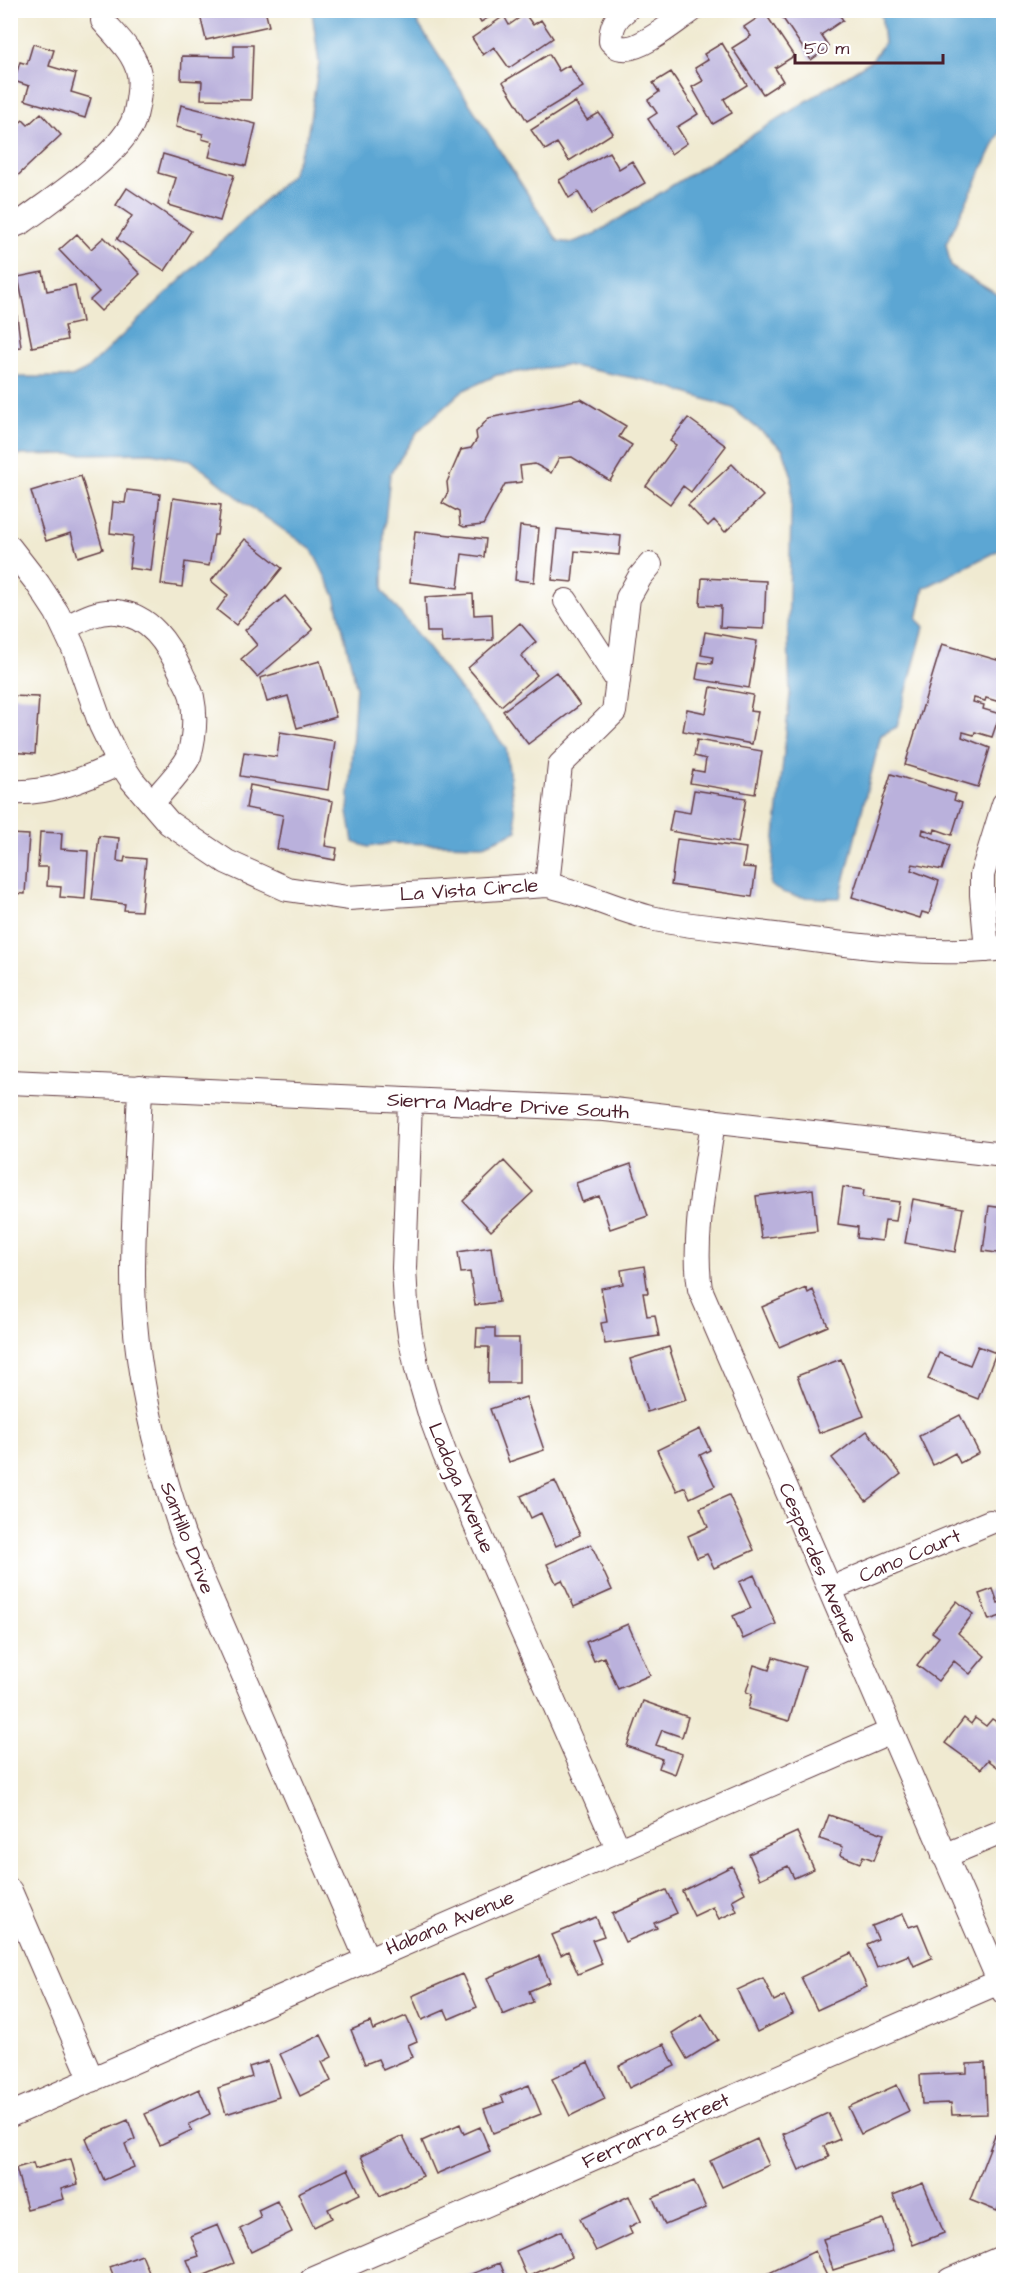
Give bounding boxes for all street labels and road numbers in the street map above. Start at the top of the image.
street label: La Vista Circle [399,871,539,909]
street label: Sierra Madre Drive South [386,1086,630,1126]
street label: Ladoga Avenue [420,1419,501,1558]
street label: Santillo Drive [153,1478,221,1598]
street label: Cesperdes Avenue [771,1478,865,1648]
street label: Cano Court [855,1522,965,1590]
street label: Habana Avenue [382,1883,519,1963]
street label: Ferrarra Street [578,2086,734,2176]

